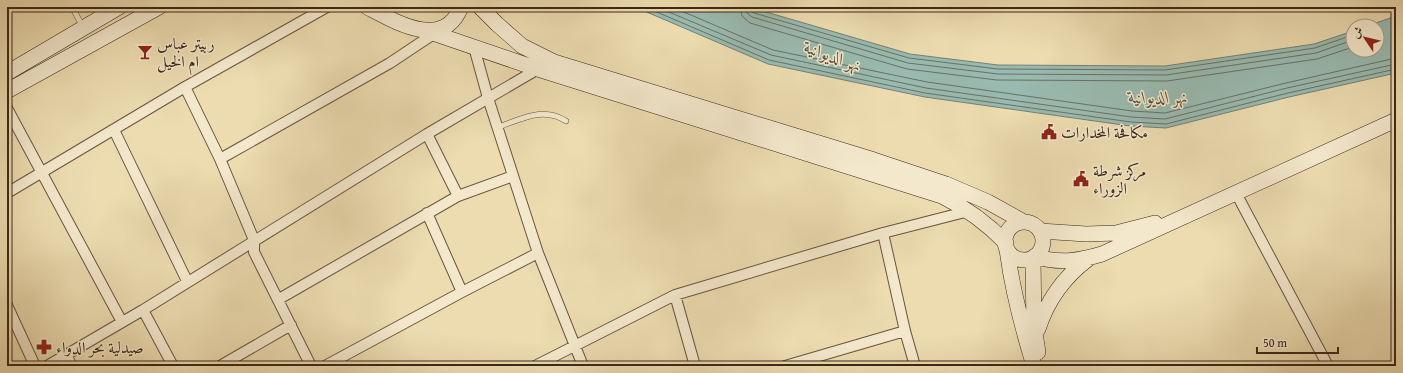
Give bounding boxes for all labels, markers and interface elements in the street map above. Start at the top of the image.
north arrow [1345,18,1385,58]
text: ش [1347,23,1367,41]
place label: ربيتر عباس ام الخيل [157,31,215,76]
water label: نهر الديوانية [799,33,865,77]
bar icon: ربيتر عباس ام الخيل [136,43,154,61]
water label: نهر الديوانية [1126,84,1188,109]
place label: مكافحة المخدارات [1061,120,1148,144]
public building icon: مكافحة المخدارات [1040,123,1058,141]
place label: مركز شرطة الزوراء [1093,158,1146,200]
public building icon: مركز شرطة الزوراء [1072,170,1090,188]
scale bar [1257,329,1338,355]
text: 50 m [1263,334,1287,351]
place label: صيدلية بحر الدواء [56,335,144,359]
pharmacy icon: صيدلية بحر الدواء [35,338,53,356]

